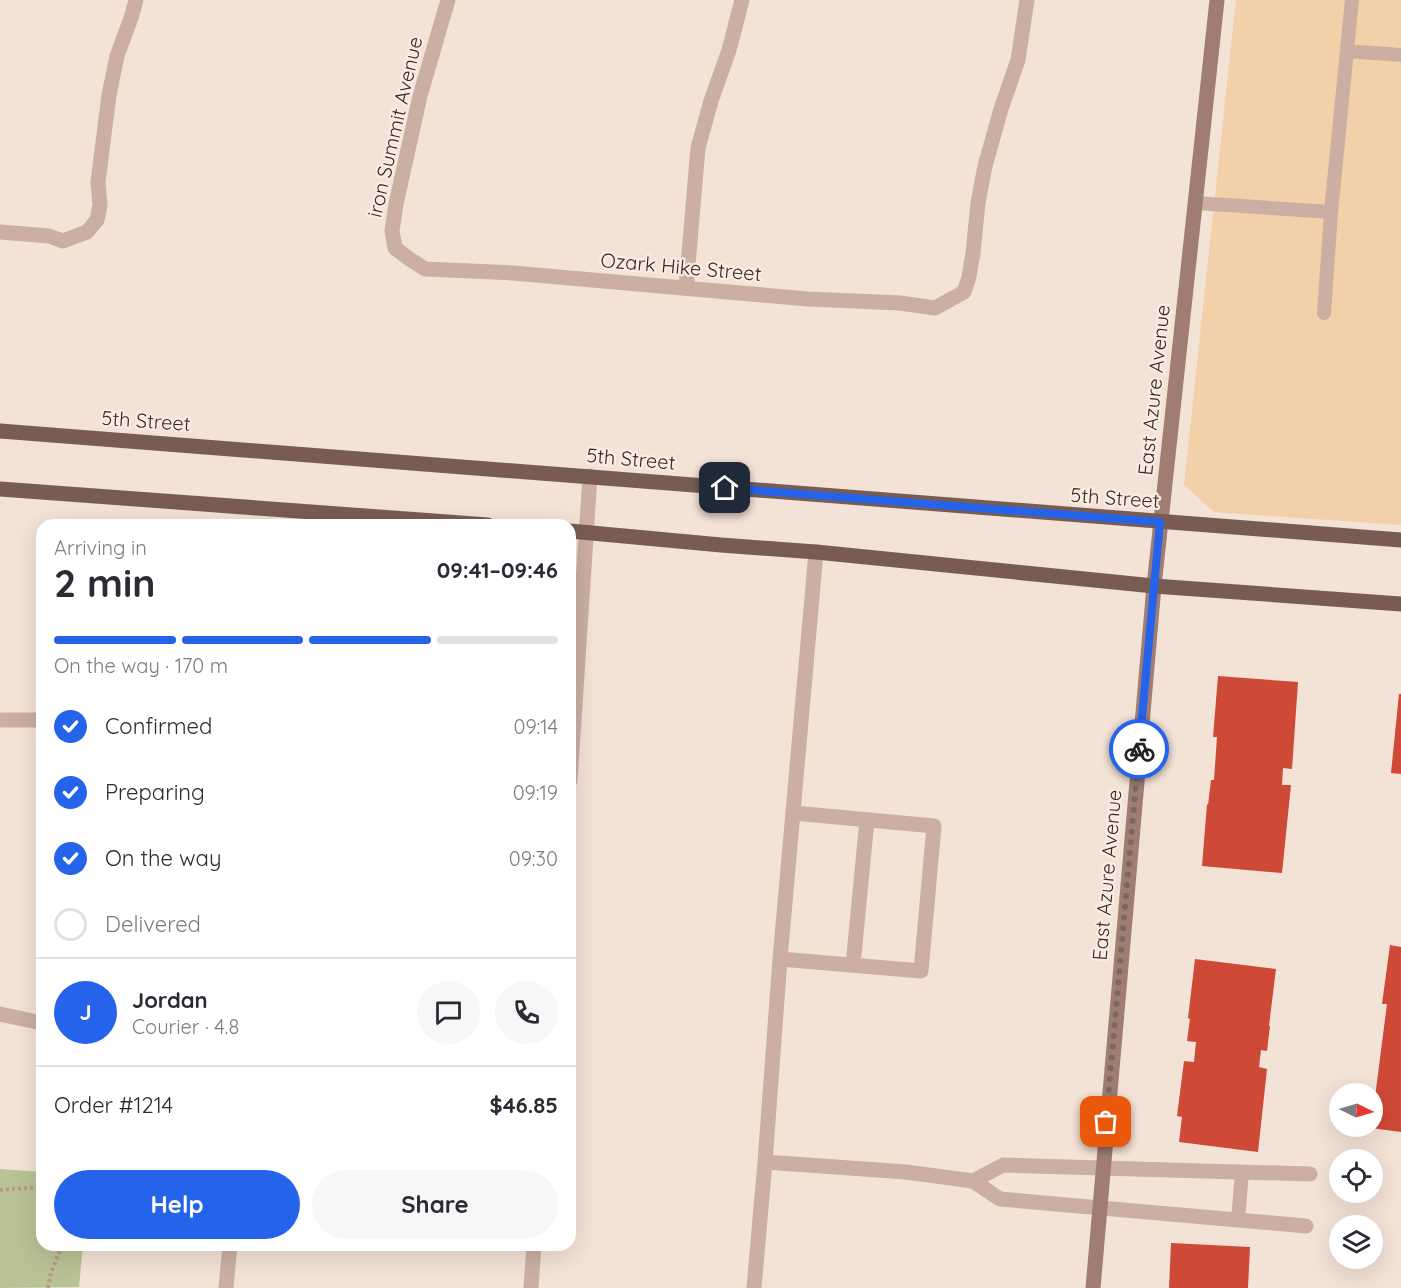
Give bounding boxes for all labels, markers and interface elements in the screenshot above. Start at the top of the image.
street label: iron Summit Avenue [362,34,427,220]
street label: Ozark Hike Street [600,247,763,286]
street label: East Azure Avenue [1132,303,1175,476]
street label: 5th Street [101,405,192,436]
street label: 5th Street [586,442,677,475]
pin [699,462,750,513]
icon: home [708,471,741,504]
street label: 5th Street [1070,482,1161,513]
text: Arriving in [54,535,147,560]
text: 09:41–09:46 [437,556,558,584]
text: 2 min [54,558,156,607]
text: On the way · 170 m [54,653,228,678]
icon: check [54,710,87,743]
text: Confirmed [105,712,212,740]
text: 09:14 [514,714,558,739]
courier [1109,719,1169,779]
icon: bike [1123,733,1156,766]
icon: check [54,776,87,809]
text: Preparing [105,778,205,806]
text: 09:19 [513,780,558,805]
street label: East Azure Avenue [1087,788,1126,961]
icon: check [54,842,87,875]
text: On the way [105,844,221,872]
text: 09:30 [509,846,558,871]
text: Delivered [105,910,201,938]
button: chat [417,981,480,1044]
button: phone [495,981,558,1044]
text: Jordan [132,986,208,1014]
text: J [79,998,92,1026]
text: Courier · 4.8 [132,1014,239,1039]
north arrow [1329,1083,1383,1137]
map controls [1329,1083,1383,1269]
text: Order #1214 [54,1091,173,1119]
text: $46.85 [490,1091,558,1119]
pin [1080,1096,1131,1147]
icon: bag [1089,1105,1122,1138]
button: locate [1329,1149,1383,1203]
button: Help [54,1170,300,1239]
button: Share [312,1170,558,1239]
button: layers [1329,1215,1383,1269]

